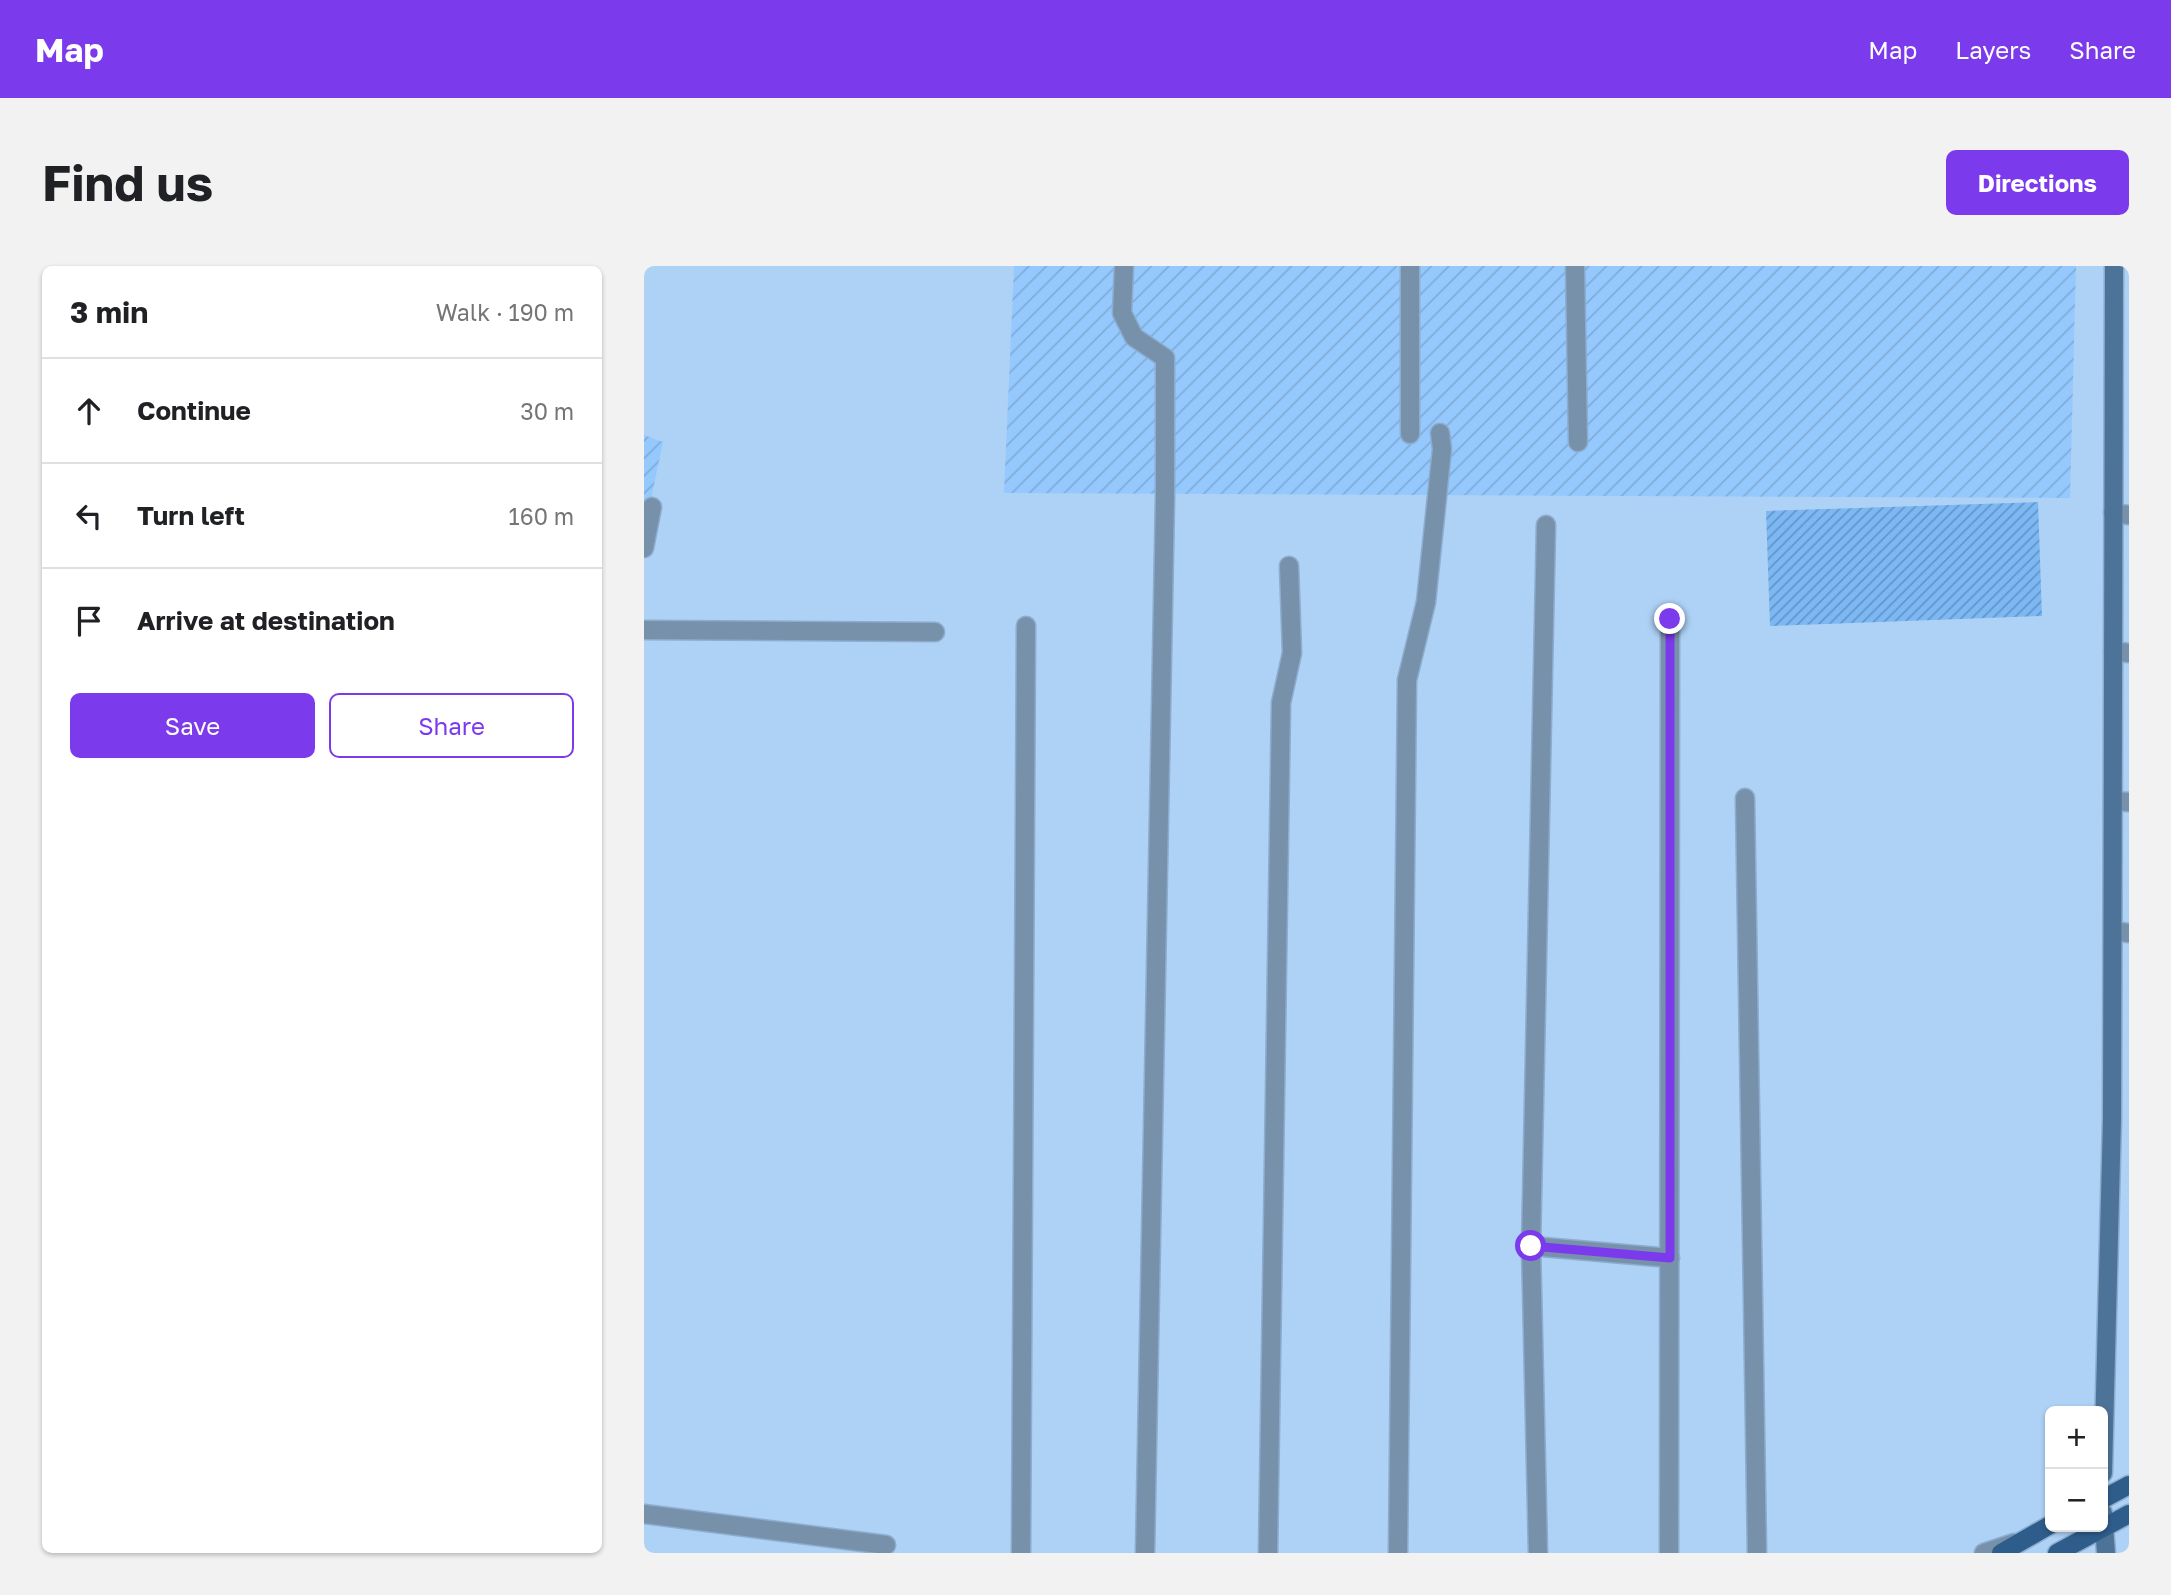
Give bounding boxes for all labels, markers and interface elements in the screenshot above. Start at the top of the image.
text: Map [35,30,104,69]
text: Map [1868,35,1917,64]
text: Layers [1955,35,2031,64]
text: Share [2069,35,2136,64]
button: Directions [1946,150,2129,215]
text: Find us [42,153,213,212]
text: 3 min [70,294,148,330]
text: Walk · 190 m [436,298,574,326]
icon: ahead [70,392,108,430]
text: Continue [137,395,251,426]
text: 30 m [520,397,574,425]
icon: left [70,497,108,535]
text: Turn left [137,500,245,531]
text: 160 m [509,502,574,530]
icon: arrive [70,602,108,640]
route end [1654,603,1685,634]
text: Arrive at destination [137,605,395,636]
button: Save [70,693,315,758]
button: Share [329,693,574,758]
route start [1515,1230,1546,1261]
map controls [2045,1406,2108,1532]
button: + [2045,1406,2108,1469]
button: − [2045,1469,2108,1532]

